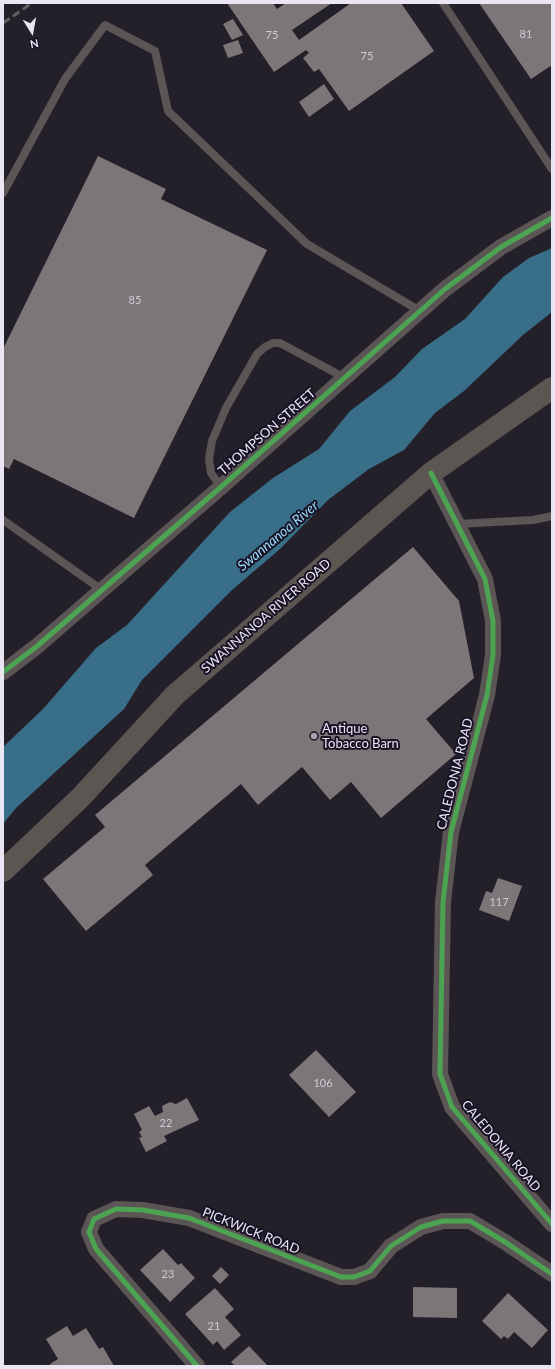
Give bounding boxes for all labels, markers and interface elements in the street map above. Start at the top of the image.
north arrow [12,12,52,52]
house number: 81 [520,27,532,41]
house number: 75 [266,28,278,42]
text: N [29,37,40,51]
house number: 75 [361,49,373,63]
house number: 85 [129,293,141,307]
street label: THOMPSON STREET [215,385,319,479]
water label: Swannanoa River [234,497,322,575]
street label: SWANNANOA RIVER ROAD [198,556,334,676]
street label: CALEDONIA ROAD [434,717,476,831]
place label: Antique Tobacco Barn [322,721,399,752]
marker: Antique Tobacco Barn [309,731,319,741]
house number: 117 [489,895,509,909]
house number: 106 [313,1076,333,1090]
street label: CALEDONIA ROAD [458,1097,544,1195]
house number: 22 [160,1116,172,1130]
street label: PICKWICK ROAD [200,1204,302,1258]
house number: 23 [162,1267,174,1281]
house number: 21 [208,1319,220,1333]

